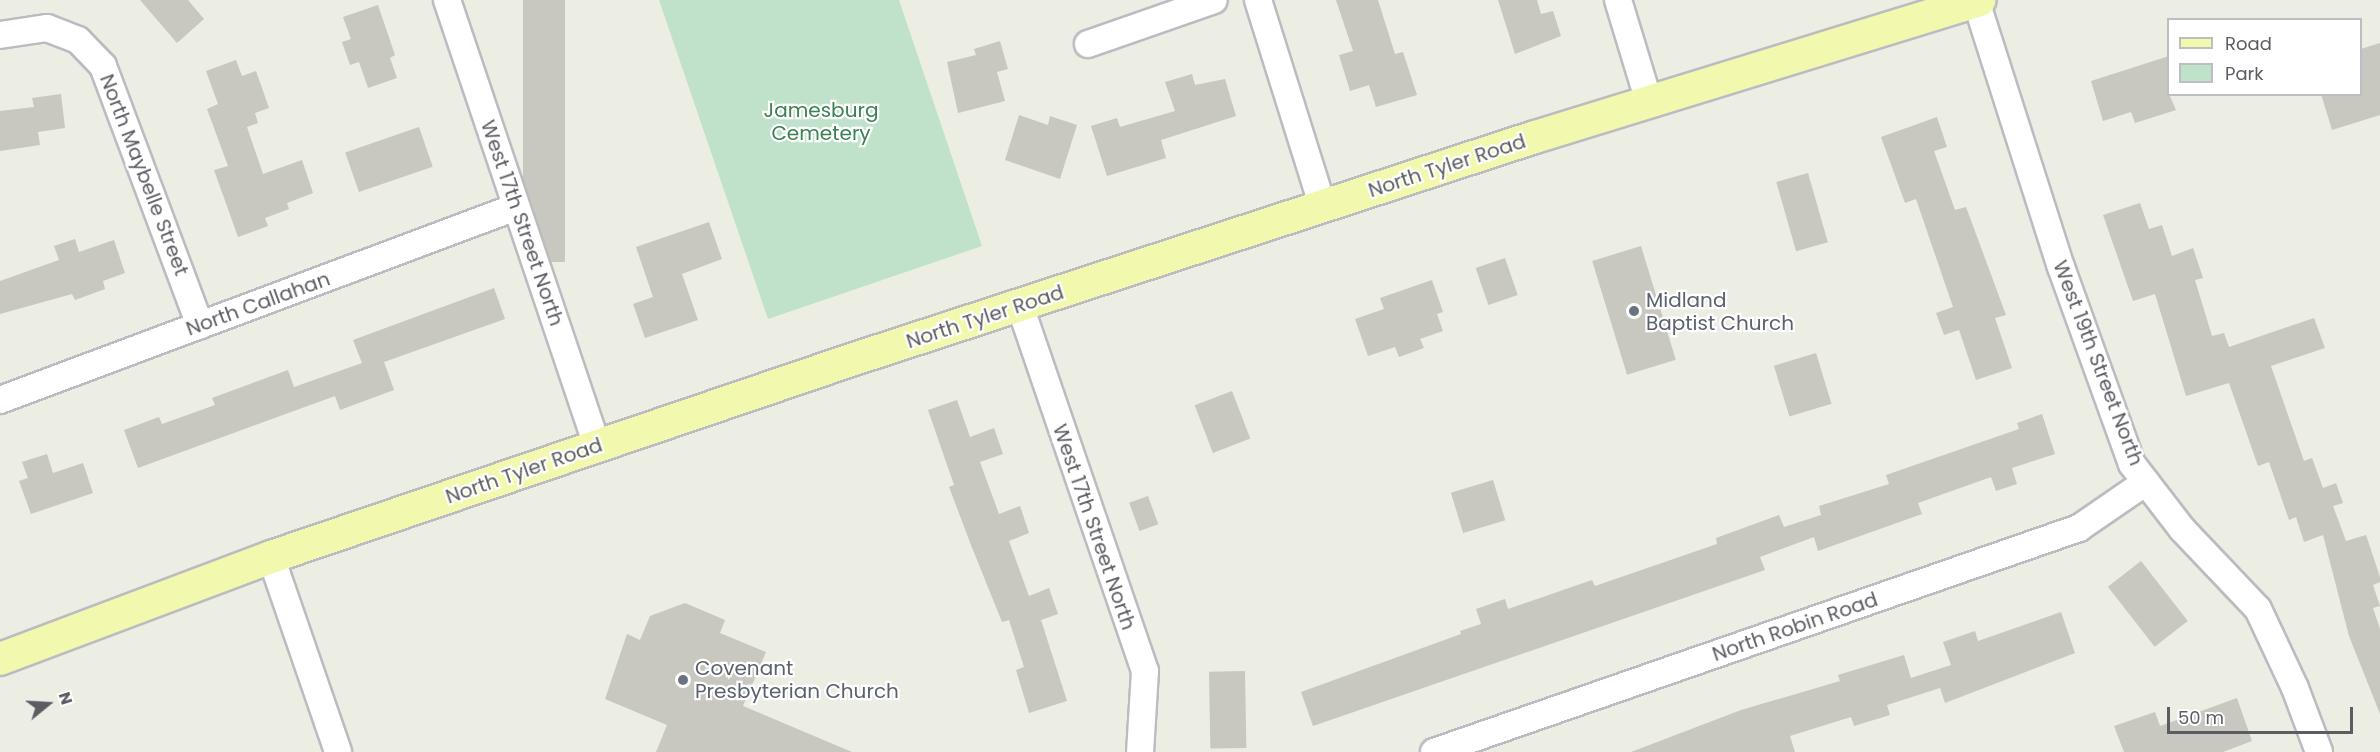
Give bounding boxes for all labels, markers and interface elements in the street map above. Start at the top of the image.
legend [2167,18,2362,96]
text: Road [2225,31,2272,56]
text: Park [2225,61,2264,86]
street label: North Maybelle Street [94,71,194,279]
park label: Jamesburg Cemetery [764,99,878,146]
street label: West 17th Street North [475,117,569,329]
street label: North Tyler Road [1365,129,1529,203]
street label: West 19th Street North [2048,257,2148,469]
street label: North Callahan [183,267,333,341]
street label: North Tyler Road [903,280,1067,354]
place label: Midland Baptist Church [1646,288,1794,335]
marker: Midland Baptist Church [1627,304,1641,318]
street label: West 17th Street North [1047,421,1141,633]
street label: North Tyler Road [443,433,605,509]
street label: North Robin Road [1709,587,1881,667]
place label: Covenant Presbyterian Church [695,656,899,703]
marker: Covenant Presbyterian Church [676,673,690,687]
north arrow [18,674,78,734]
text: N [53,689,78,708]
scale bar [2170,695,2356,733]
text: 50 m [2178,705,2224,730]

